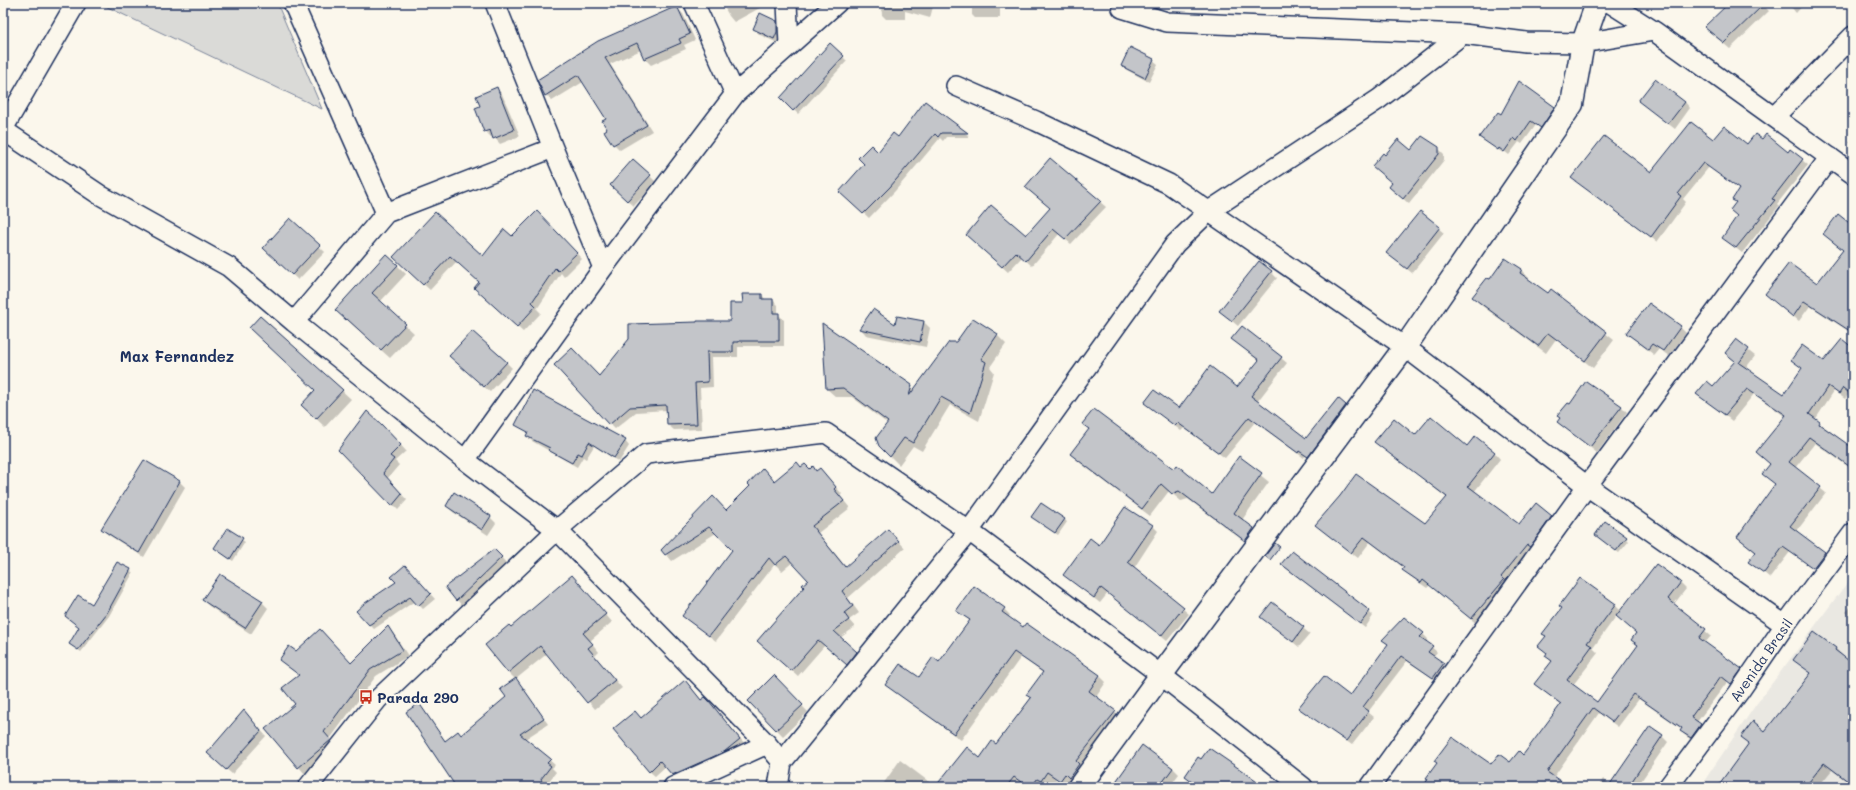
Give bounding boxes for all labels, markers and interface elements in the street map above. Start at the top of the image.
district label: Max Fernandez [120,346,235,366]
street label: Avenida Brasil [1725,615,1797,705]
place label: Parada 290 [377,688,459,707]
bus stop icon: Parada 290 [358,689,374,705]

